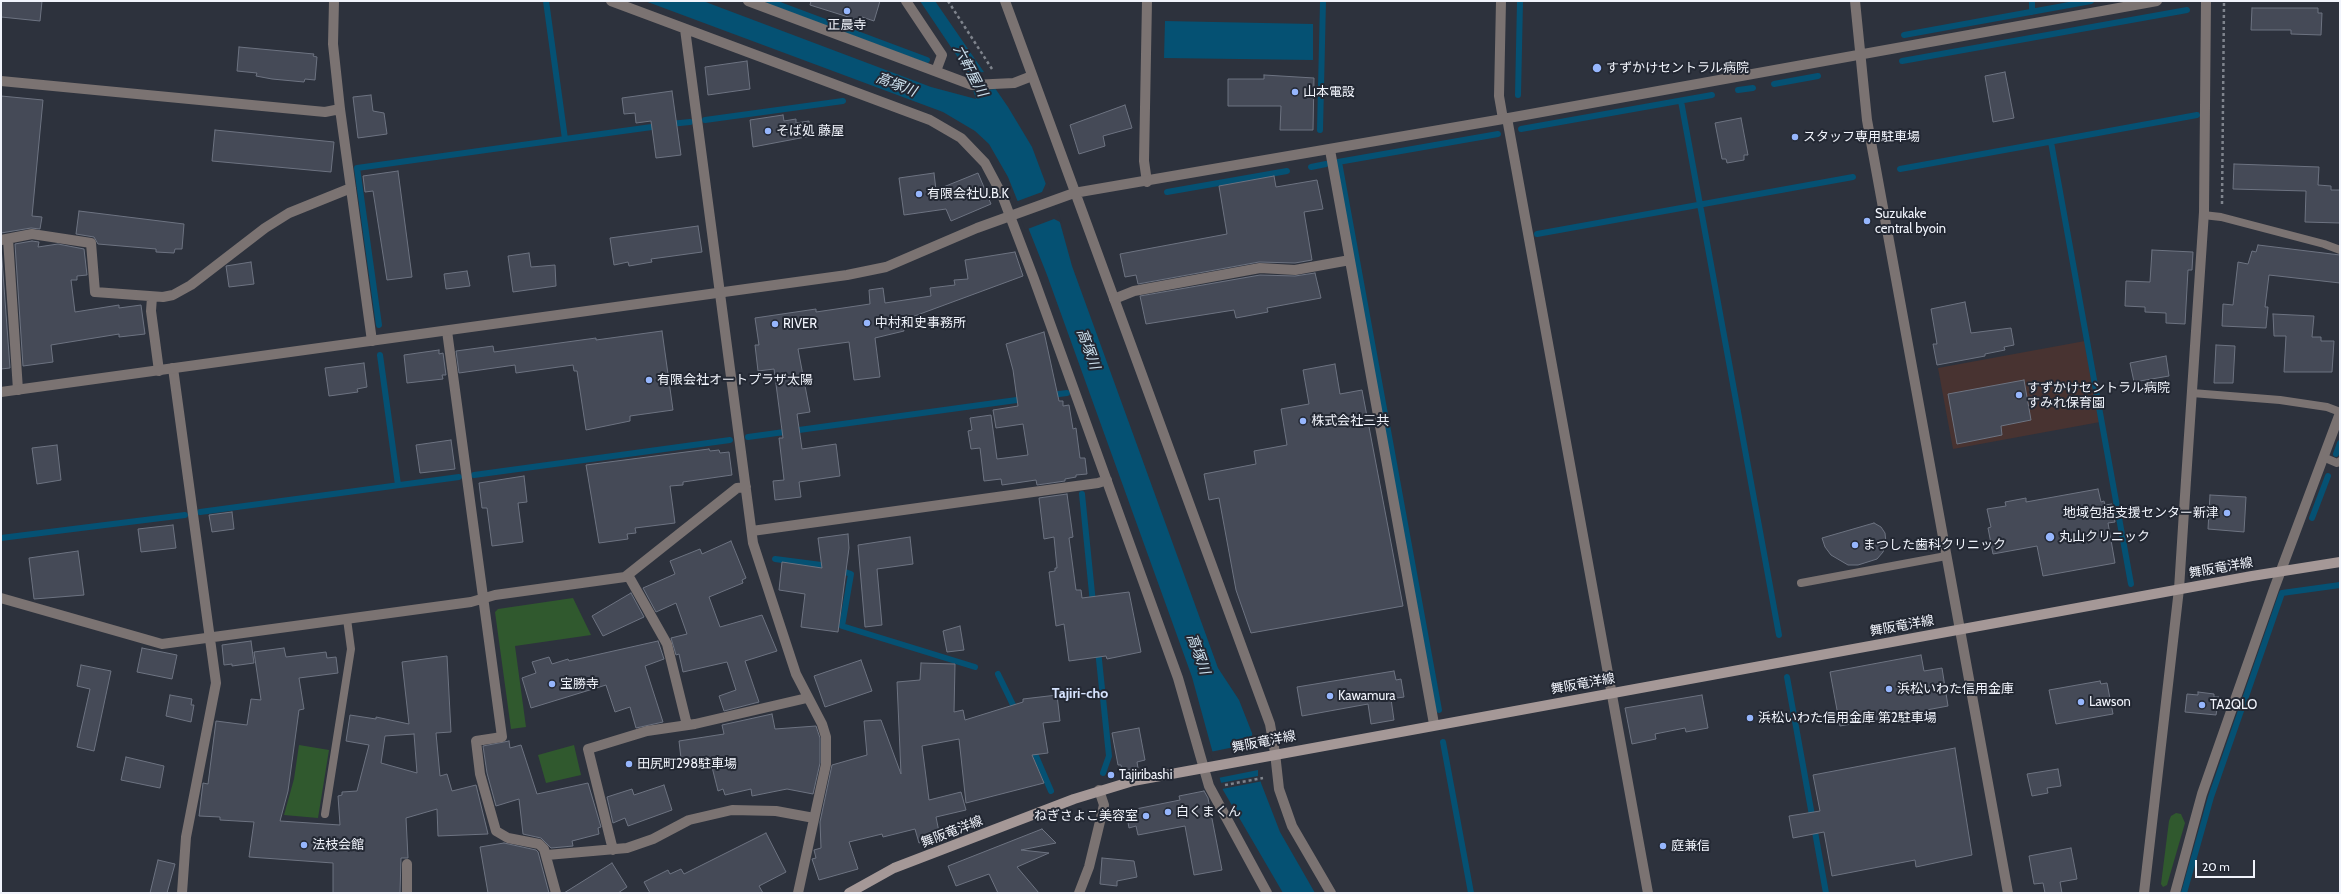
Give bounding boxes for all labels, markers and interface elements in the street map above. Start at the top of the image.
marker: 正晨寺 [842,6,852,16]
place label: 正晨寺 [828,17,866,33]
water label: 六軒屋川 [949,42,991,100]
place label: すずかけセントラル病院 [1606,60,1749,76]
marker: すずかけセントラル病院 [1591,62,1603,74]
water label: 高塚川 [873,70,919,100]
place label: 山本電設 [1303,84,1355,100]
marker: 山本電設 [1290,87,1300,97]
place label: そば処 藤屋 [776,123,844,139]
marker: そば処 藤屋 [763,126,773,136]
place label: スタッフ専用駐車場 [1803,129,1920,145]
marker: スタッフ専用駐車場 [1790,132,1800,142]
place label: 有限会社U.B.K [927,186,1009,202]
marker: 有限会社U.B.K [914,189,924,199]
place label: Suzukake central byoin [1875,206,1946,237]
marker: Suzukake central byoin [1862,216,1872,226]
place label: 中村和史事務所 [875,315,966,331]
place label: RIVER [783,316,817,332]
marker: 中村和史事務所 [862,318,872,328]
marker: RIVER [770,319,780,329]
water label: 高塚川 [1073,326,1103,372]
place label: 有限会社オートプラザ太陽 [657,372,813,388]
marker: 有限会社オートプラザ太陽 [644,375,654,385]
place label: すずかけセントラル病院 すみれ保育園 [2027,380,2170,411]
marker: すずかけセントラル病院 すみれ保育園 [2014,390,2024,400]
place label: 株式会社三共 [1311,413,1389,429]
marker: 株式会社三共 [1298,416,1308,426]
place label: 地域包括支援センター新津 [2063,505,2219,521]
marker: 地域包括支援センター新津 [2222,508,2232,518]
place label: 丸山クリニック [2059,529,2150,545]
marker: 丸山クリニック [2044,531,2056,543]
place label: まつした歯科クリニック [1863,537,2006,553]
marker: まつした歯科クリニック [1850,540,1860,550]
street label: 舞阪竜洋線 [2188,555,2254,581]
street label: 舞阪竜洋線 [1869,613,1935,639]
water label: 高塚川 [1183,631,1213,677]
street label: 舞阪竜洋線 [1550,671,1616,697]
place label: 宝勝寺 [560,676,599,692]
marker: 宝勝寺 [547,679,557,689]
place label: 浜松いわた信用金庫 [1897,681,2014,697]
marker: 浜松いわた信用金庫 [1884,684,1894,694]
district label: Tajiri-cho [1052,686,1108,702]
place label: Kawamura [1338,688,1396,704]
marker: Kawamura [1325,691,1335,701]
place label: Lawson [2089,694,2131,710]
marker: Lawson [2076,697,2086,707]
place label: TA2QLO [2210,697,2257,713]
marker: TA2QLO [2197,700,2207,710]
place label: 浜松いわた信用金庫 第2駐車場 [1758,710,1937,726]
marker: 浜松いわた信用金庫 第2駐車場 [1745,713,1755,723]
street label: 舞阪竜洋線 [1231,728,1297,756]
place label: 田尻町298駐車場 [637,756,737,772]
marker: 田尻町298駐車場 [624,759,634,769]
place label: Tajiribashi [1119,767,1172,783]
marker: Tajiribashi [1106,770,1116,780]
place label: 白くまくん [1176,804,1241,820]
marker: 白くまくん [1163,807,1173,817]
place label: ねぎさよこ美容室 [1034,808,1138,824]
marker: ねぎさよこ美容室 [1141,811,1151,821]
street label: 舞阪竜洋線 [919,813,985,851]
place label: 法枝会館 [312,837,364,853]
place label: 庭兼信 [1671,838,1710,854]
marker: 法枝会館 [299,840,309,850]
marker: 庭兼信 [1658,841,1668,851]
scale bar [2197,852,2257,878]
text: 20 m [2202,859,2230,874]

